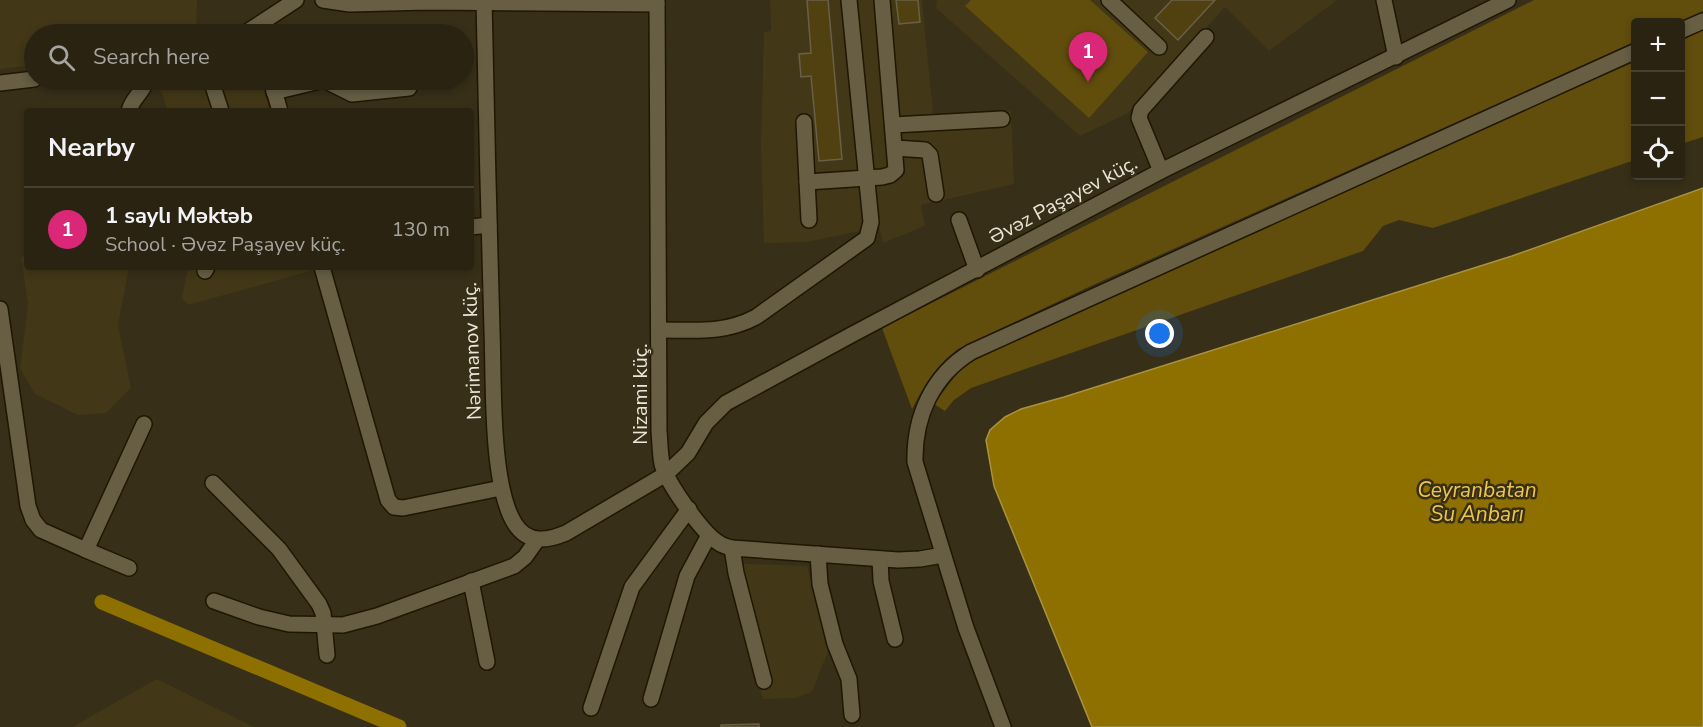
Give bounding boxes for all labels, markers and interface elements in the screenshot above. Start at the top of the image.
map controls [1631,18,1685,180]
button: + [1631,18,1685,72]
search box [24,24,474,90]
pin: 1 [1068,32,1108,82]
icon: search [45,41,78,74]
text: Search here [93,42,210,72]
button: − [1631,72,1685,126]
button: locate [1631,126,1685,180]
text: Nearby [48,130,135,165]
street label: Əvəz Paşayev küç. [984,149,1142,251]
text: 1 saylı Məktəb [105,201,253,231]
text: 1 [62,216,74,243]
text: 130 m [392,216,450,243]
text: School · Əvəz Paşayev küç. [105,231,346,258]
street label: Nərimanov küç. [456,282,488,420]
your location [1145,319,1174,348]
street label: Nizami küç. [627,343,654,445]
water label: Ceyranbatan Su Anbarı [1417,476,1537,528]

